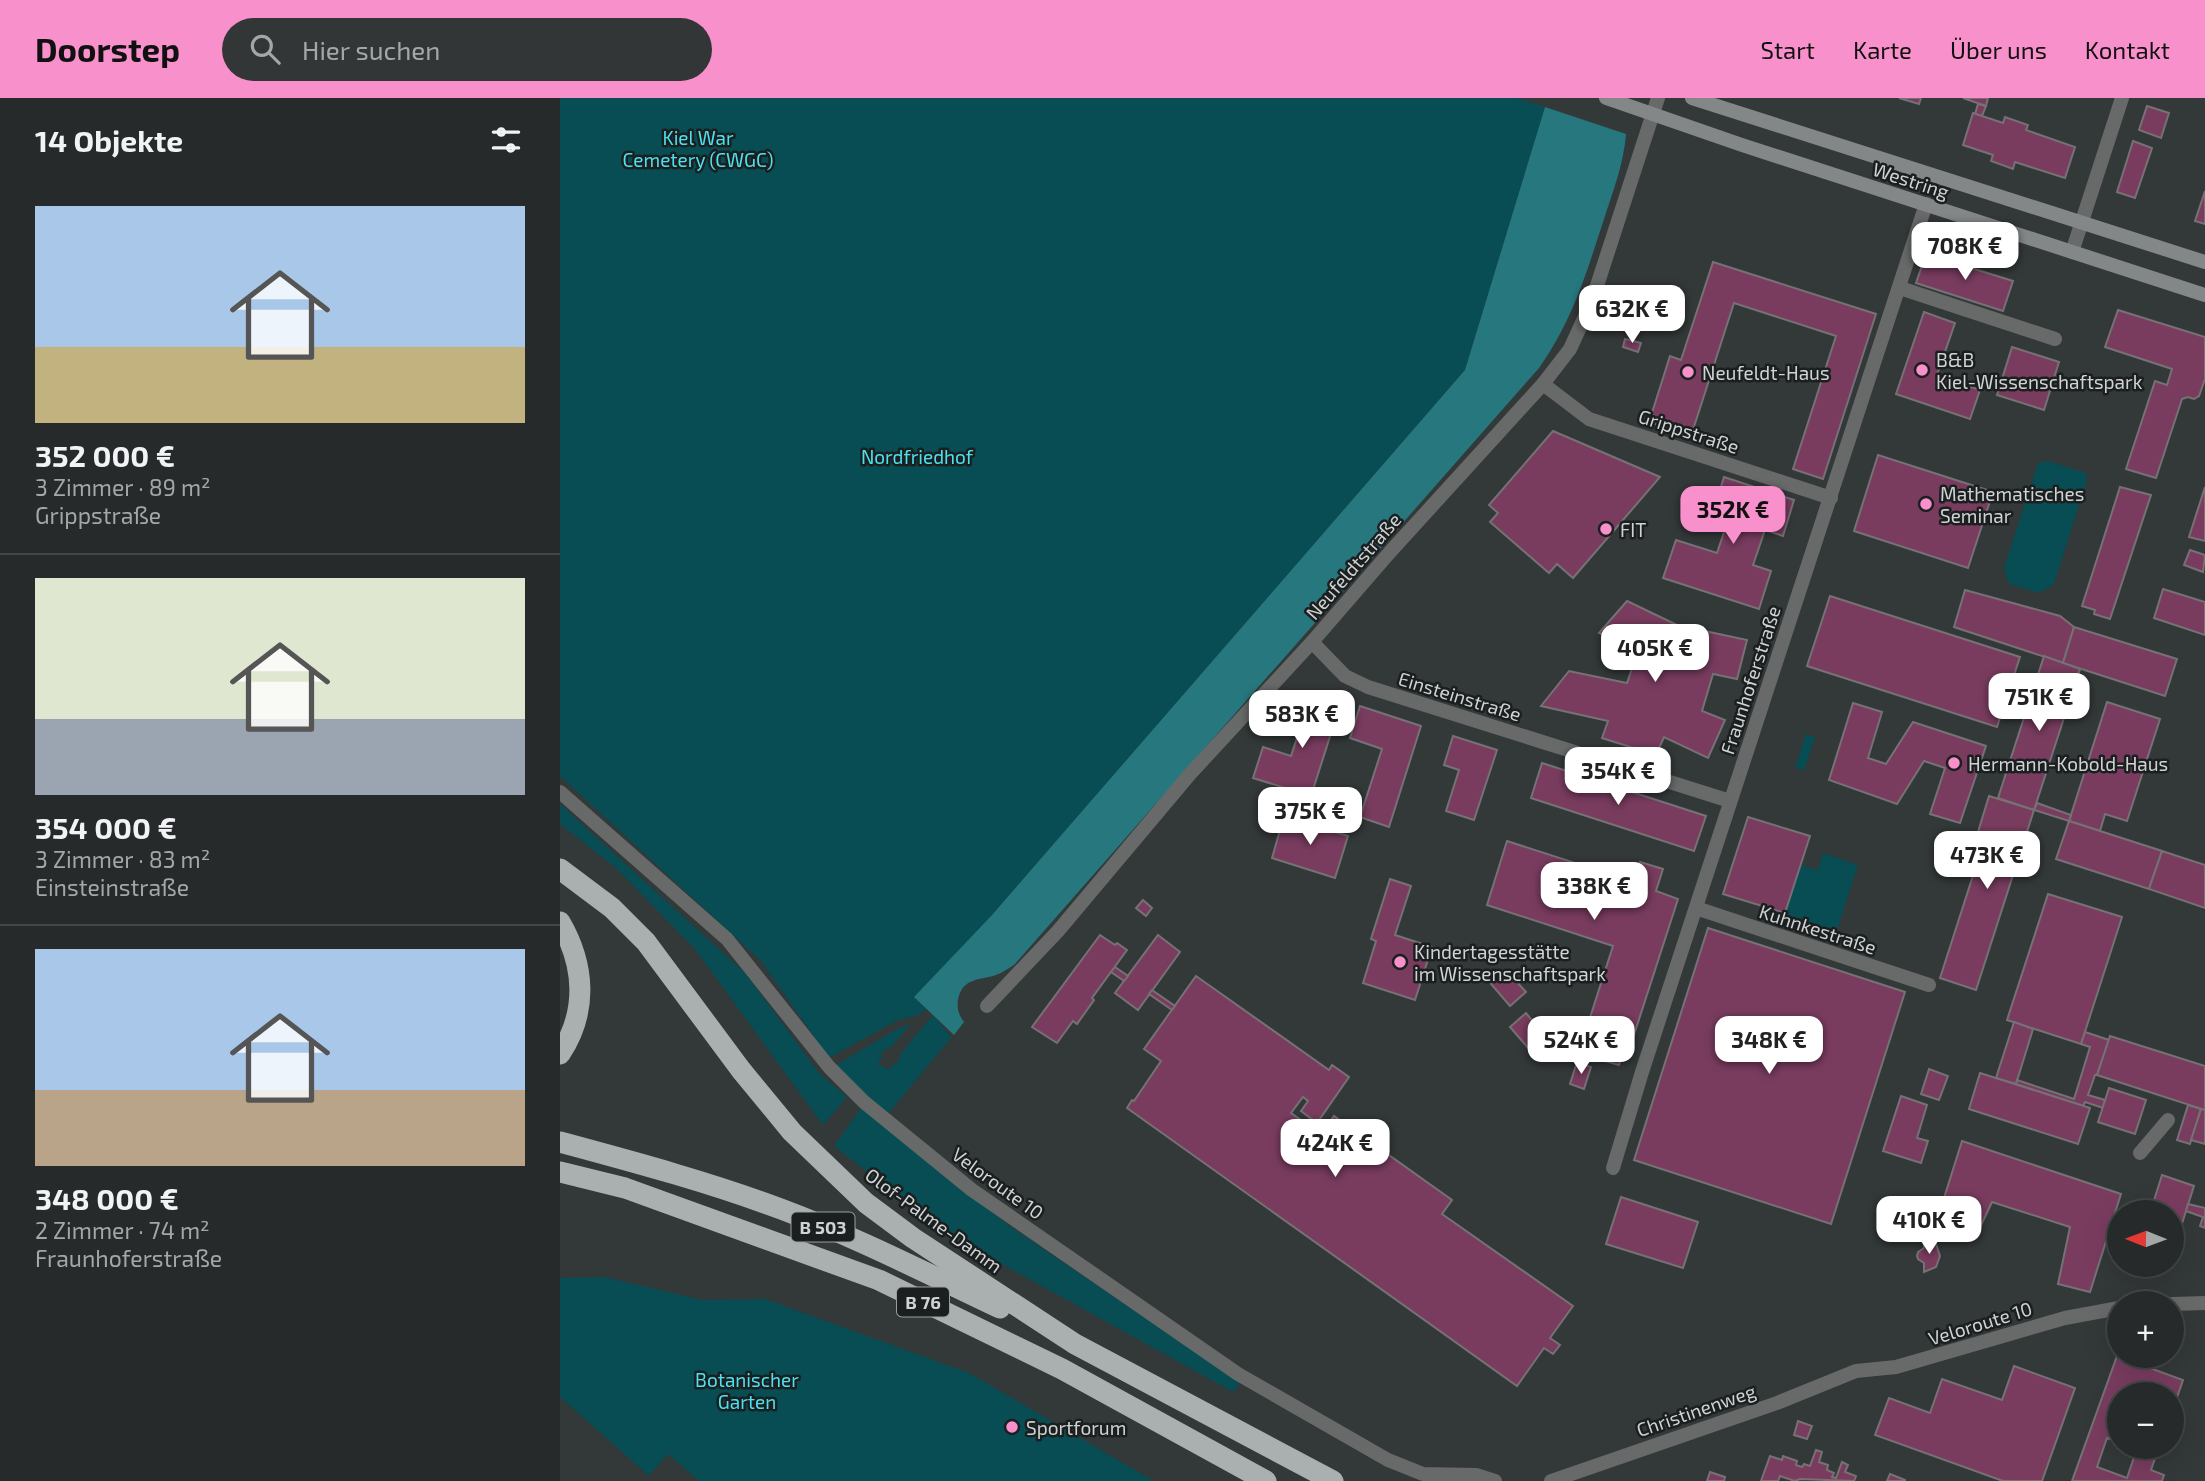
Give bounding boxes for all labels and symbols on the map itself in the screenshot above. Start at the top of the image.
park label: Kiel War Cemetery (CWGC) [622,126,774,171]
street label: Westring [1870,157,1952,203]
pin: 708K € [1908,222,2022,282]
pin: 632K € [1575,286,1689,345]
place label: B&B Kiel-Wissenschaftspark [1936,348,2143,393]
place label: Neufeldt-Haus [1702,361,1830,384]
marker: B&B Kiel-Wissenschaftspark [1914,362,1930,378]
marker: Neufeldt-Haus [1680,364,1696,380]
street label: Grippstraße [1636,404,1742,458]
park label: Nordfriedhof [861,445,974,468]
place label: Mathematisches Seminar [1940,482,2084,527]
pin: 352K € [1676,486,1790,546]
marker: Mathematisches Seminar [1918,496,1934,512]
street label: Neufeldtstraße [1301,508,1405,624]
place label: FIT [1620,518,1646,541]
marker: FIT [1598,521,1614,537]
street label: Fraunhoferstraße [1715,603,1785,757]
pin: 405K € [1598,624,1712,684]
street label: Einsteinstraße [1396,666,1524,726]
pin: 751K € [1982,674,2096,733]
pin: 583K € [1245,690,1359,750]
pin: 354K € [1561,748,1675,807]
place label: Hermann-Kobold-Haus [1968,752,2168,775]
marker: Hermann-Kobold-Haus [1946,755,1962,771]
pin: 375K € [1253,788,1367,847]
pin: 473K € [1930,832,2044,891]
pin: 338K € [1537,862,1651,922]
street label: Kuhnkestraße [1757,899,1879,959]
place label: Kindertagesstätte im Wissenschaftspark [1414,940,1606,985]
marker: Kindertagesstätte im Wissenschaftspark [1392,954,1408,970]
pin: 524K € [1524,1016,1638,1076]
pin: 348K € [1712,1016,1826,1076]
pin: 424K € [1278,1119,1392,1179]
street label: Veloroute 10 [948,1142,1048,1224]
street label: Olof-Palme-Damm [861,1163,1007,1277]
pin: 410K € [1872,1196,1986,1256]
north arrow [2107,1200,2184,1278]
road number: B 503 [792,1212,854,1242]
road number: B 76 [897,1288,949,1316]
street label: Veloroute 10 [1925,1296,2035,1350]
park label: Botanischer Garten [695,1368,799,1413]
street label: Christinenweg [1633,1379,1759,1441]
place label: Sportforum [1026,1416,1126,1439]
marker: Sportforum [1004,1419,1020,1435]

